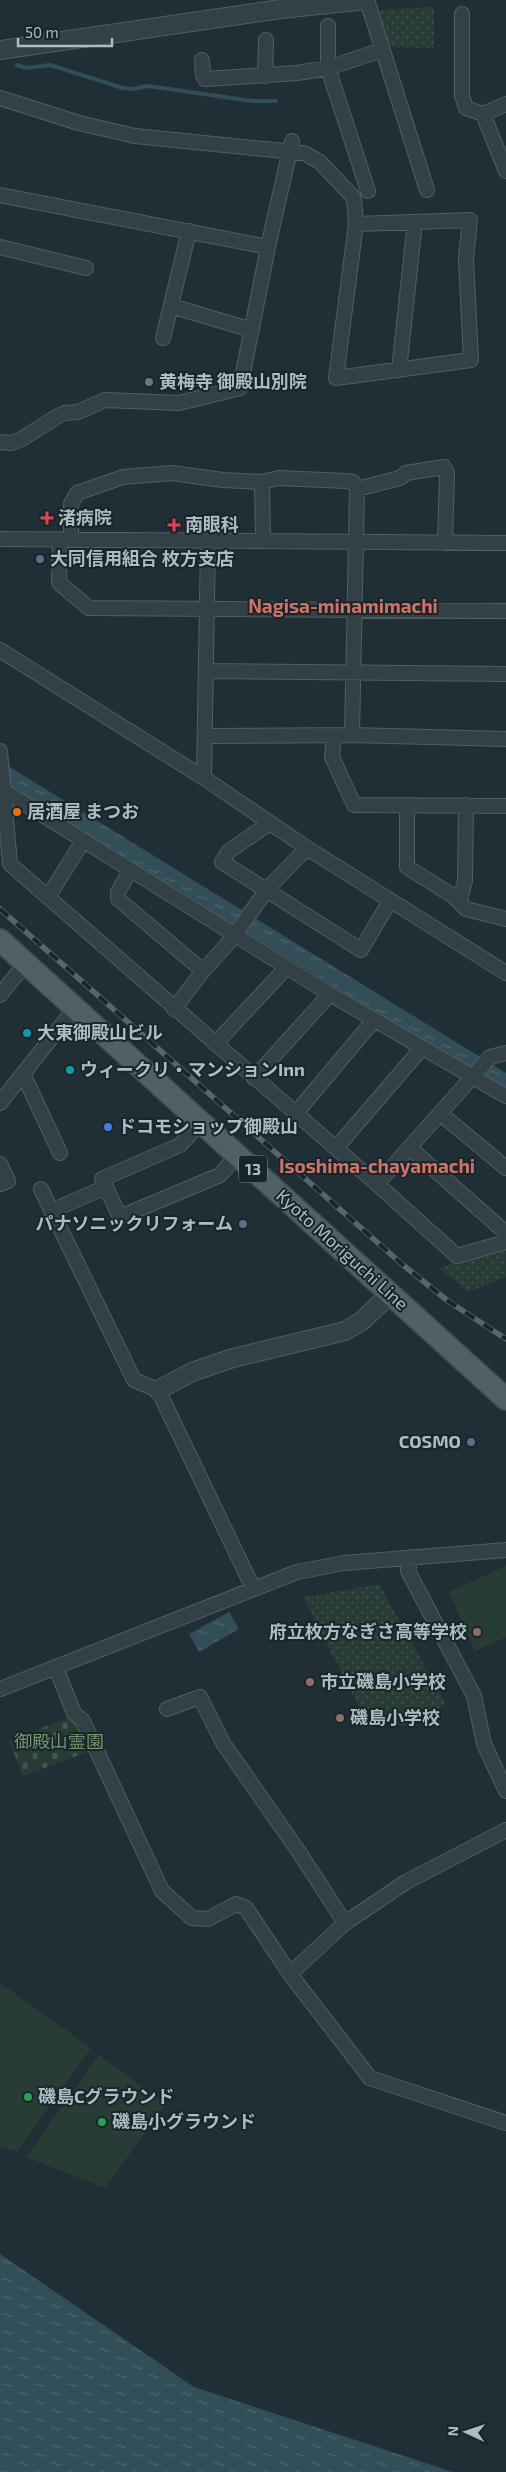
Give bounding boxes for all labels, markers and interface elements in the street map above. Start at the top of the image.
scale bar [18,15,111,47]
text: 50 m [25,23,59,41]
place label: 黄梅寺 御殿山別院 [159,370,307,392]
marker: 黄梅寺 御殿山別院 [143,376,155,388]
place label: 渚病院 [58,506,112,528]
marker: 渚病院 [40,511,54,525]
place label: 南眼科 [185,513,239,535]
marker: 南眼科 [167,518,181,532]
place label: 大同信用組合 枚方支店 [50,547,234,569]
marker: 大同信用組合 枚方支店 [34,553,46,565]
district label: Nagisa-minamimachi [248,594,438,617]
place label: 居酒屋 まつお [27,800,139,822]
marker: 居酒屋 まつお [11,806,23,818]
place label: 大東御殿山ビル [37,1021,163,1043]
marker: 大東御殿山ビル [21,1027,33,1039]
place label: ウィークリ・マンションInn [80,1058,305,1080]
marker: ウィークリ・マンションInn [64,1064,76,1076]
place label: ドコモショップ御殿山 [118,1115,298,1137]
marker: ドコモショップ御殿山 [102,1121,114,1133]
district label: Isoshima-chayamachi [279,1154,475,1178]
road number: 13 [239,1156,267,1182]
street label: Kyoto Moriguchi Line [272,1184,413,1314]
place label: パナソニックリフォーム [36,1212,233,1234]
marker: パナソニックリフォーム [237,1218,249,1230]
place label: COSMO [399,1430,461,1452]
marker: COSMO [465,1436,477,1448]
place label: 府立枚方なぎさ高等学校 [269,1620,467,1642]
marker: 府立枚方なぎさ高等学校 [471,1626,483,1638]
place label: 市立磯島小学校 [320,1670,446,1692]
marker: 市立磯島小学校 [304,1676,316,1688]
place label: 磯島小学校 [350,1706,440,1728]
marker: 磯島小学校 [334,1712,346,1724]
park label: 御殿山霊園 [14,1730,104,1752]
place label: 磯島Cグラウンド [38,2085,175,2107]
marker: 磯島Cグラウンド [22,2091,34,2103]
place label: 磯島小グラウンド [112,2110,256,2132]
marker: 磯島小グラウンド [96,2116,108,2128]
north arrow [441,2407,491,2457]
text: N [444,2426,461,2437]

